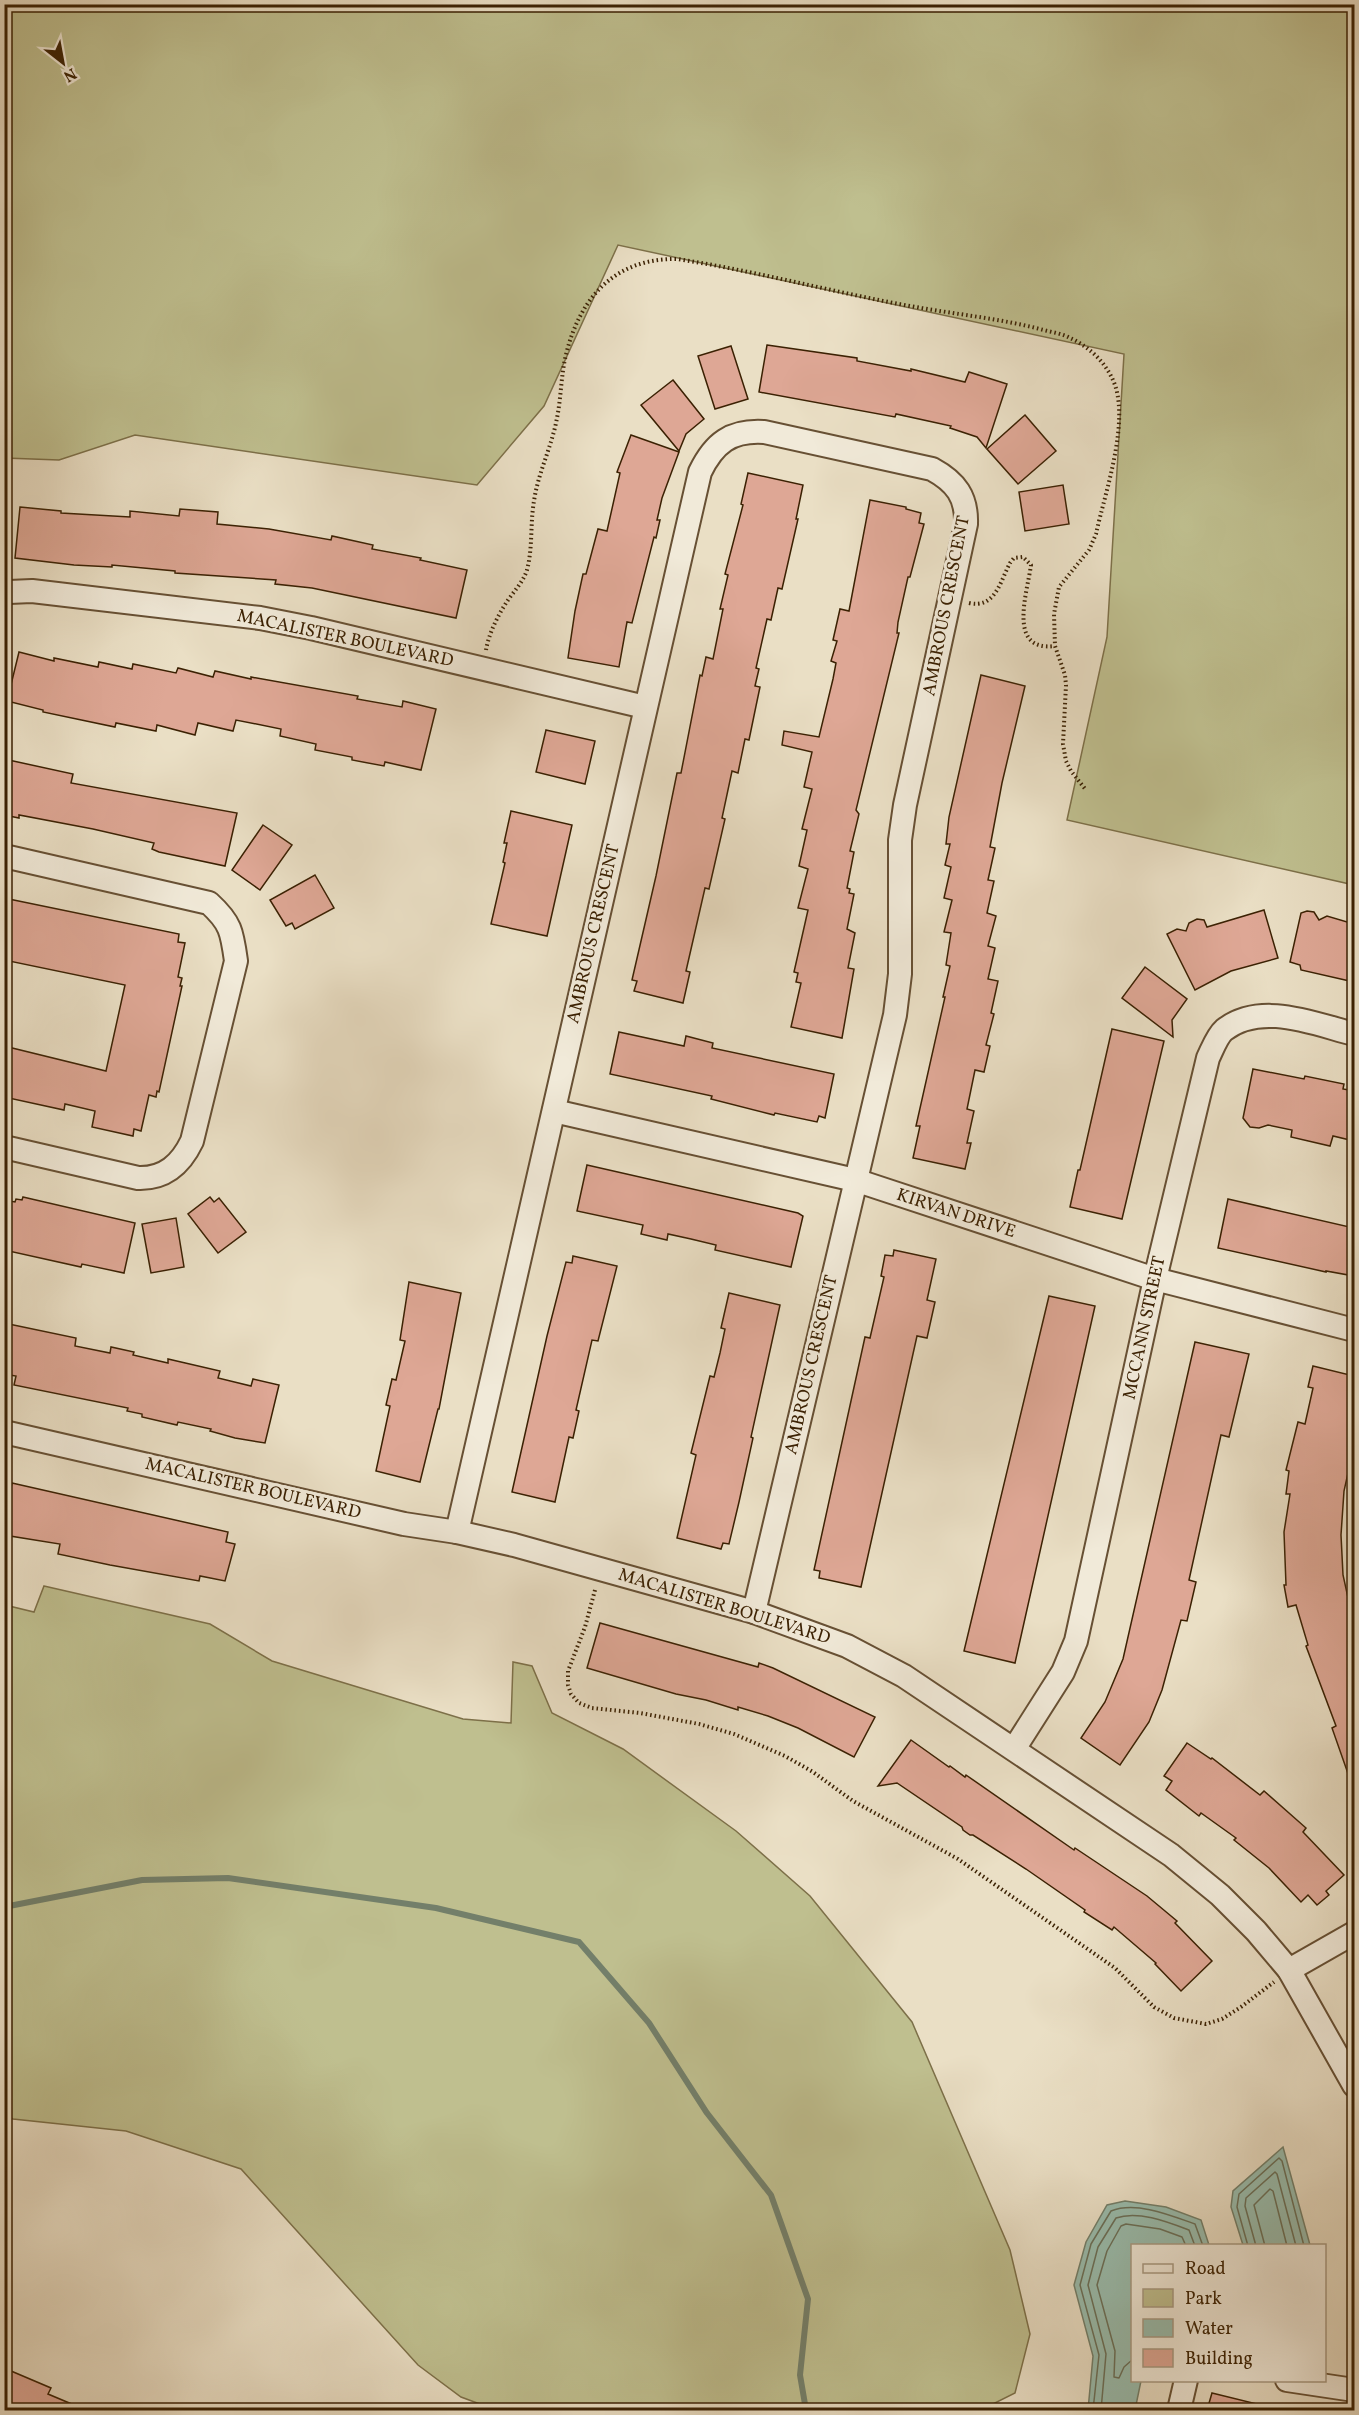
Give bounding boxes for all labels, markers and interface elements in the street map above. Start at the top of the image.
north arrow [33,33,93,93]
text: N [59,62,80,87]
street label: AMBROUS CRESCENT [917,513,977,698]
street label: MACALISTER BOULEVARD [234,604,456,674]
street label: AMBROUS CRESCENT [561,842,627,1026]
street label: KIRVAN DRIVE [893,1183,1019,1245]
street label: MCCANN STREET [1118,1254,1172,1402]
street label: AMBROUS CRESCENT [779,1273,845,1457]
street label: MACALISTER BOULEVARD [143,1452,363,1526]
street label: MACALISTER BOULEVARD [615,1563,833,1651]
legend [1131,2244,1326,2382]
text: Road [1185,2257,1226,2282]
text: Park [1185,2287,1222,2312]
text: Water [1185,2317,1233,2342]
text: Building [1185,2347,1253,2372]

